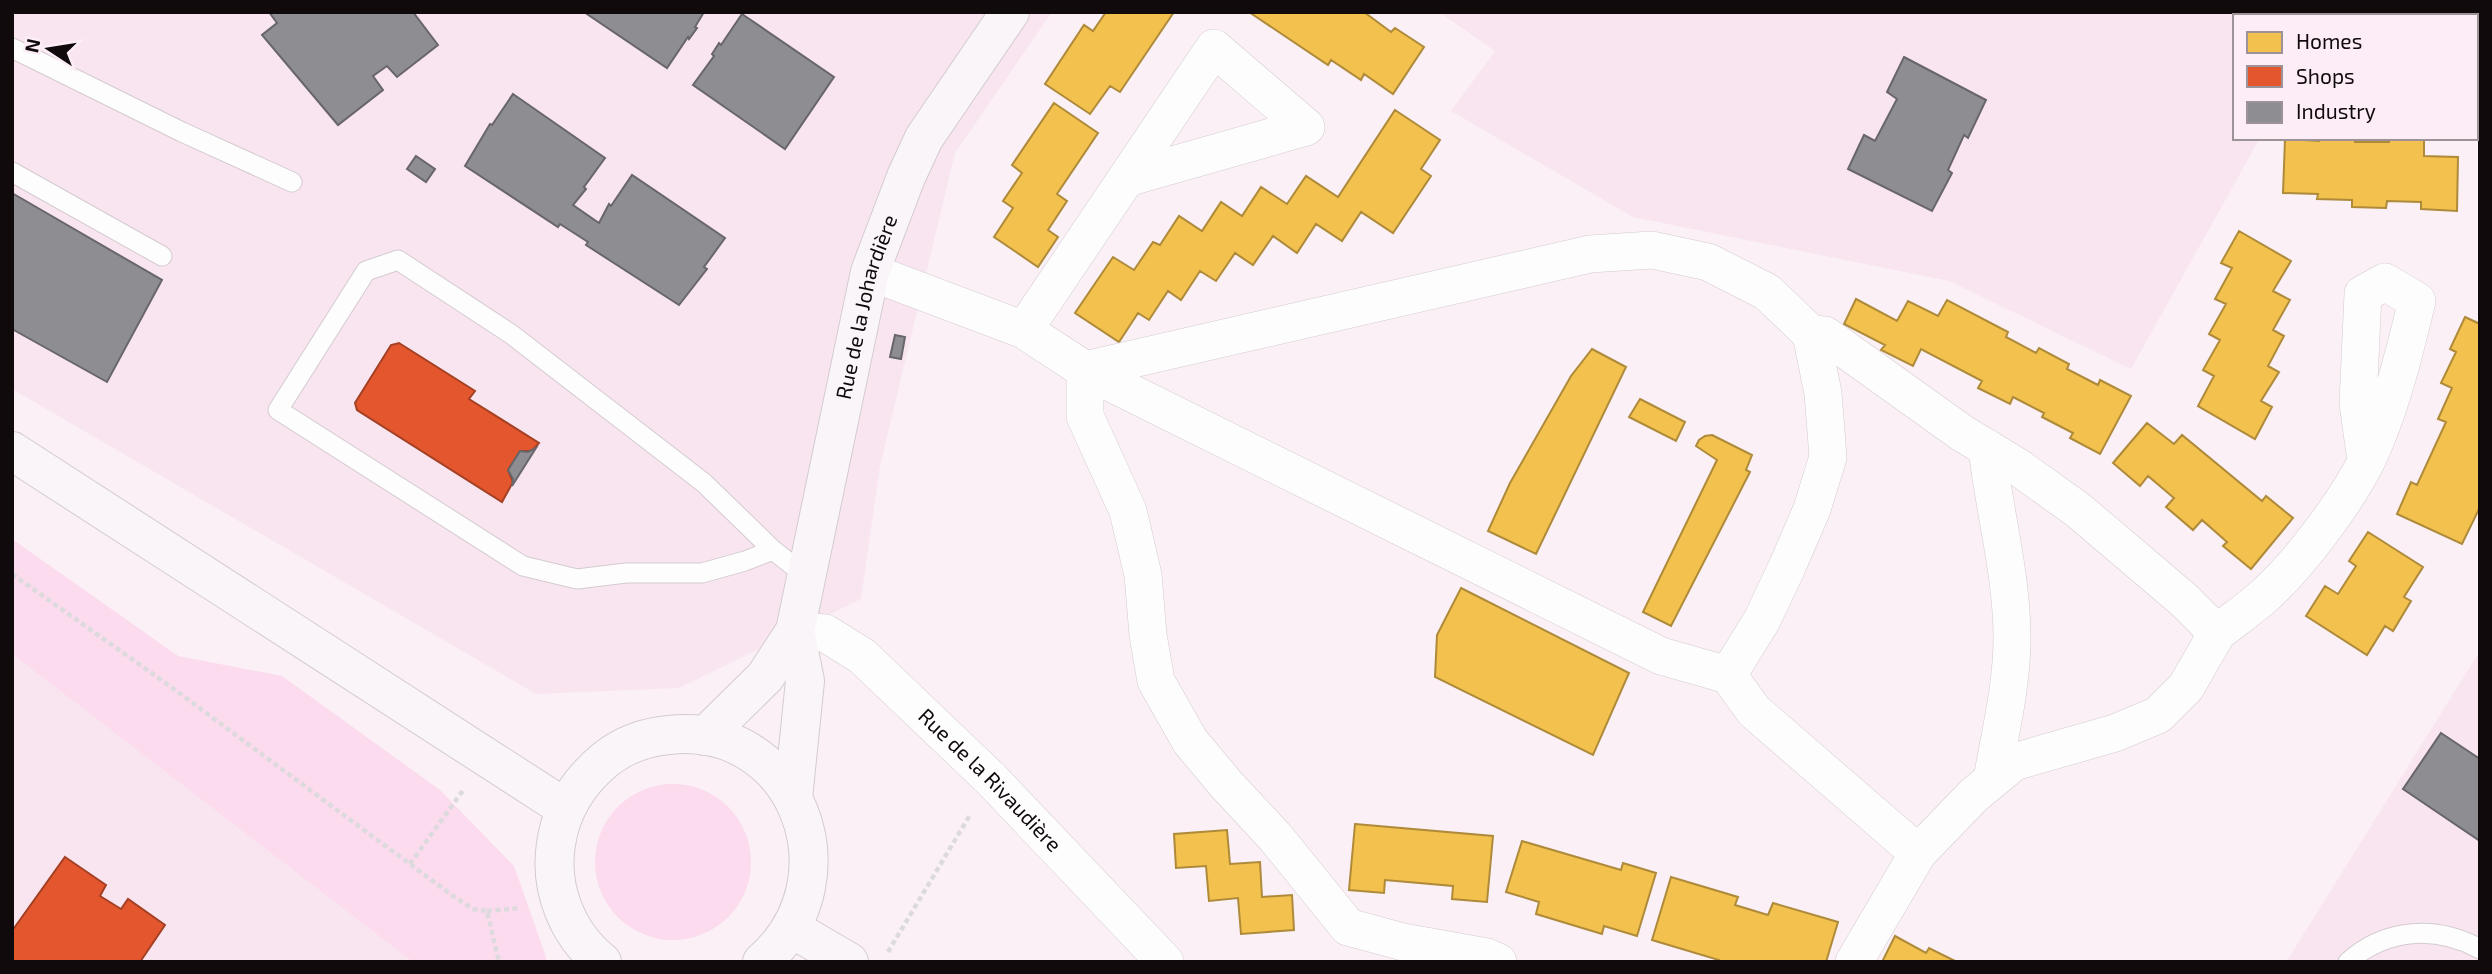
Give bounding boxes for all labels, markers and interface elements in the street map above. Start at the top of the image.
north arrow [14,14,84,84]
legend [2233,14,2478,140]
text: Homes [2296,28,2362,53]
text: N [19,36,45,54]
text: Shops [2296,63,2355,88]
text: Industry [2296,98,2376,123]
street label: Rue de la Johardière [830,211,902,401]
street label: Rue de la Rivaudière [914,703,1067,856]

